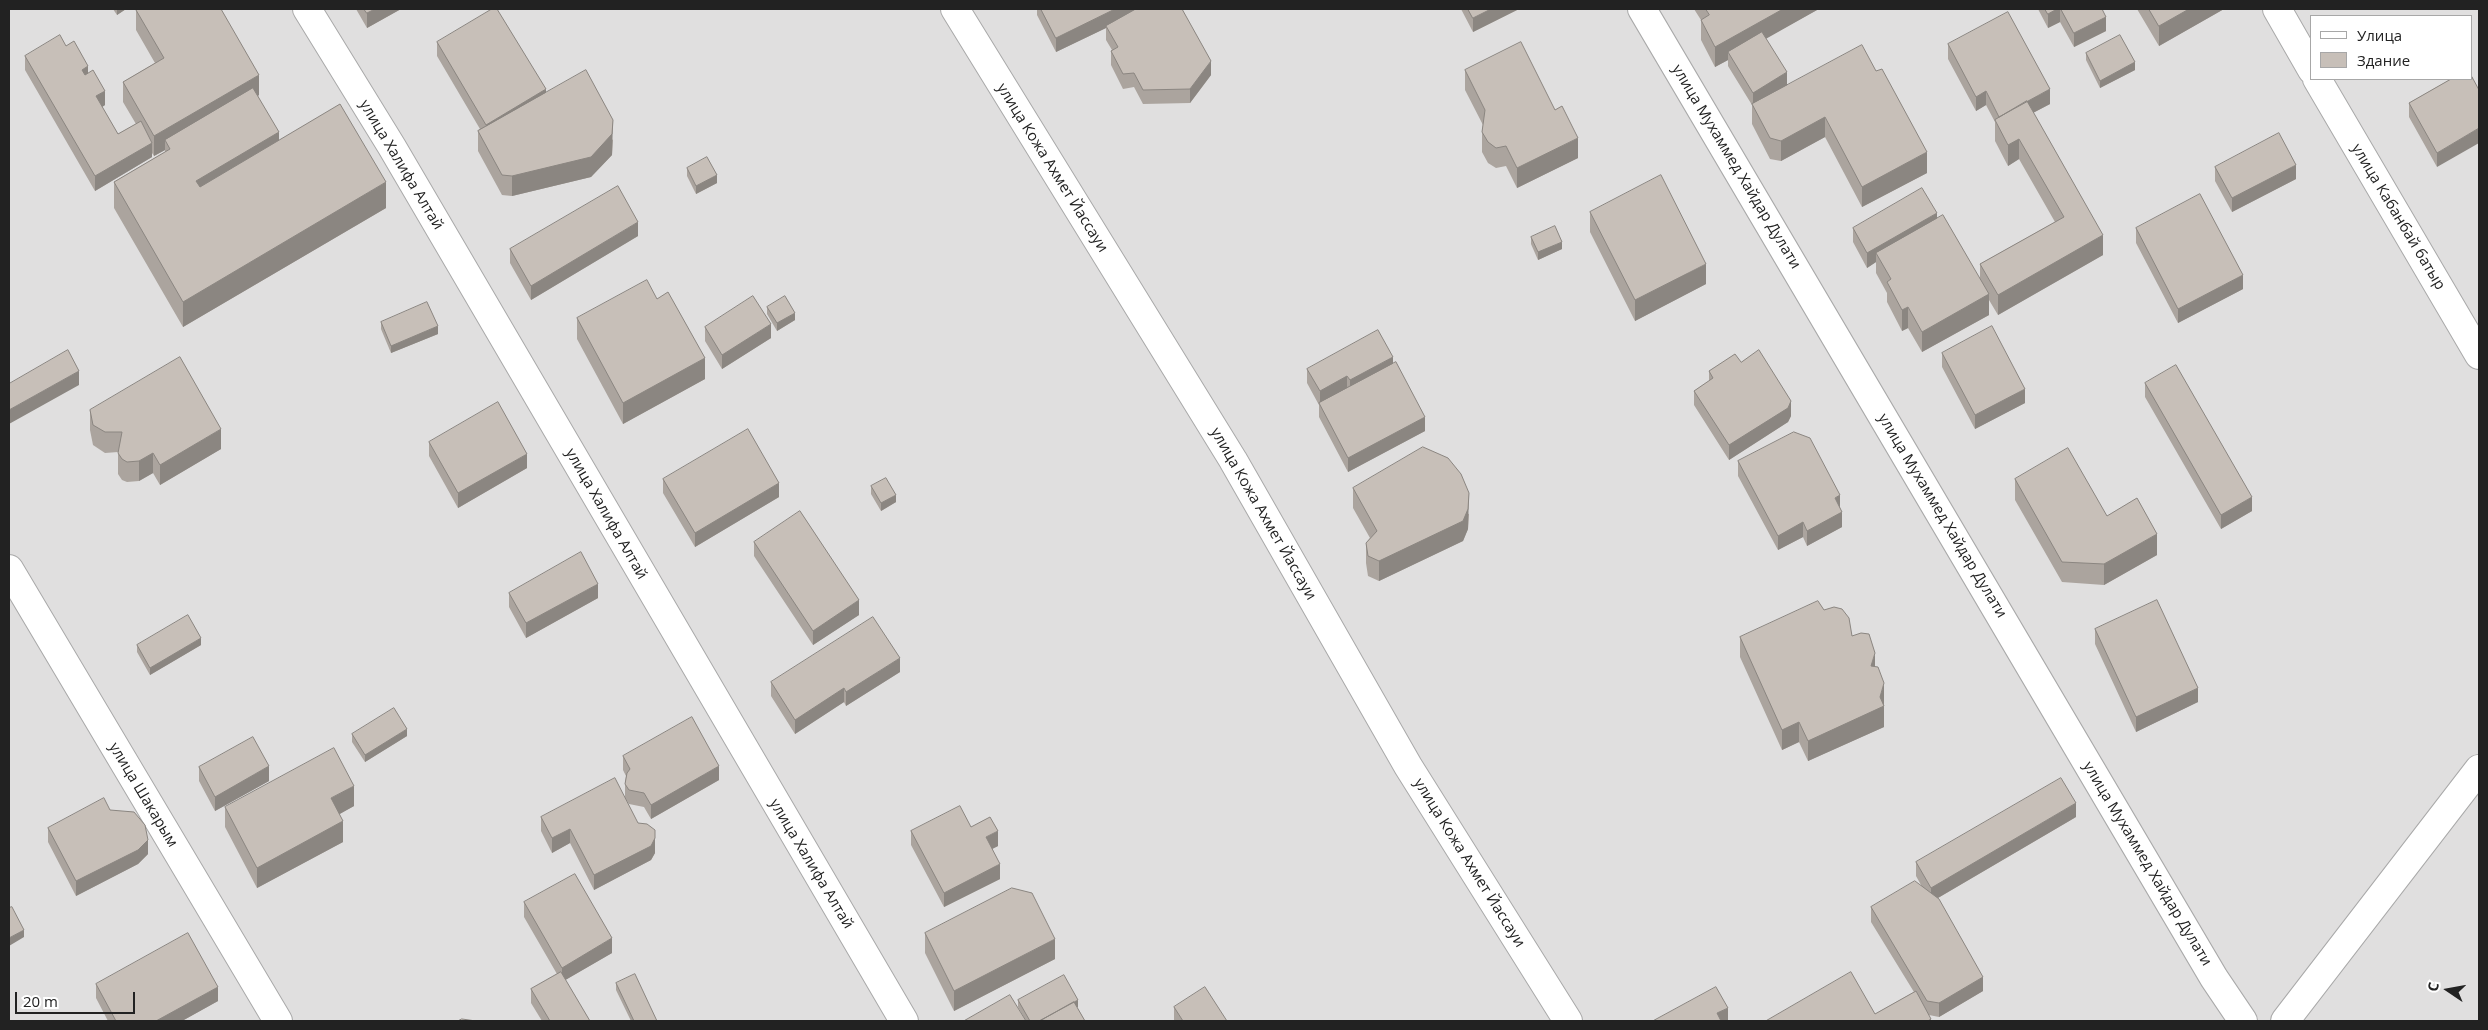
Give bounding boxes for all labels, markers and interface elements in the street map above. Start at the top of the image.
legend [2310,15,2473,80]
text: Улица [2357,25,2402,45]
text: Здание [2357,50,2410,70]
street label: улица Мухаммед Хайдар Дулати [1668,62,1804,272]
street label: улица Кожа Ахмет Йассауи [992,80,1112,256]
street label: улица Халифа Алтай [355,97,447,233]
street label: улица Кабанбай батыр [2347,141,2449,293]
street label: улица Мухаммед Хайдар Дулати [1874,411,2010,621]
street label: улица Кожа Ахмет Йассауи [1206,425,1320,603]
street label: улица Халифа Алтай [561,445,651,583]
street label: улица Шакарым [105,739,181,851]
street label: улица Мухаммед Хайдар Дулати [2079,759,2215,969]
street label: улица Кожа Ахмет Йассауи [1409,775,1529,951]
street label: улица Халифа Алтай [765,796,857,932]
north arrow [2423,965,2473,1015]
text: С [2423,980,2443,993]
scale bar [18,982,138,1014]
text: 20 m [23,991,58,1011]

